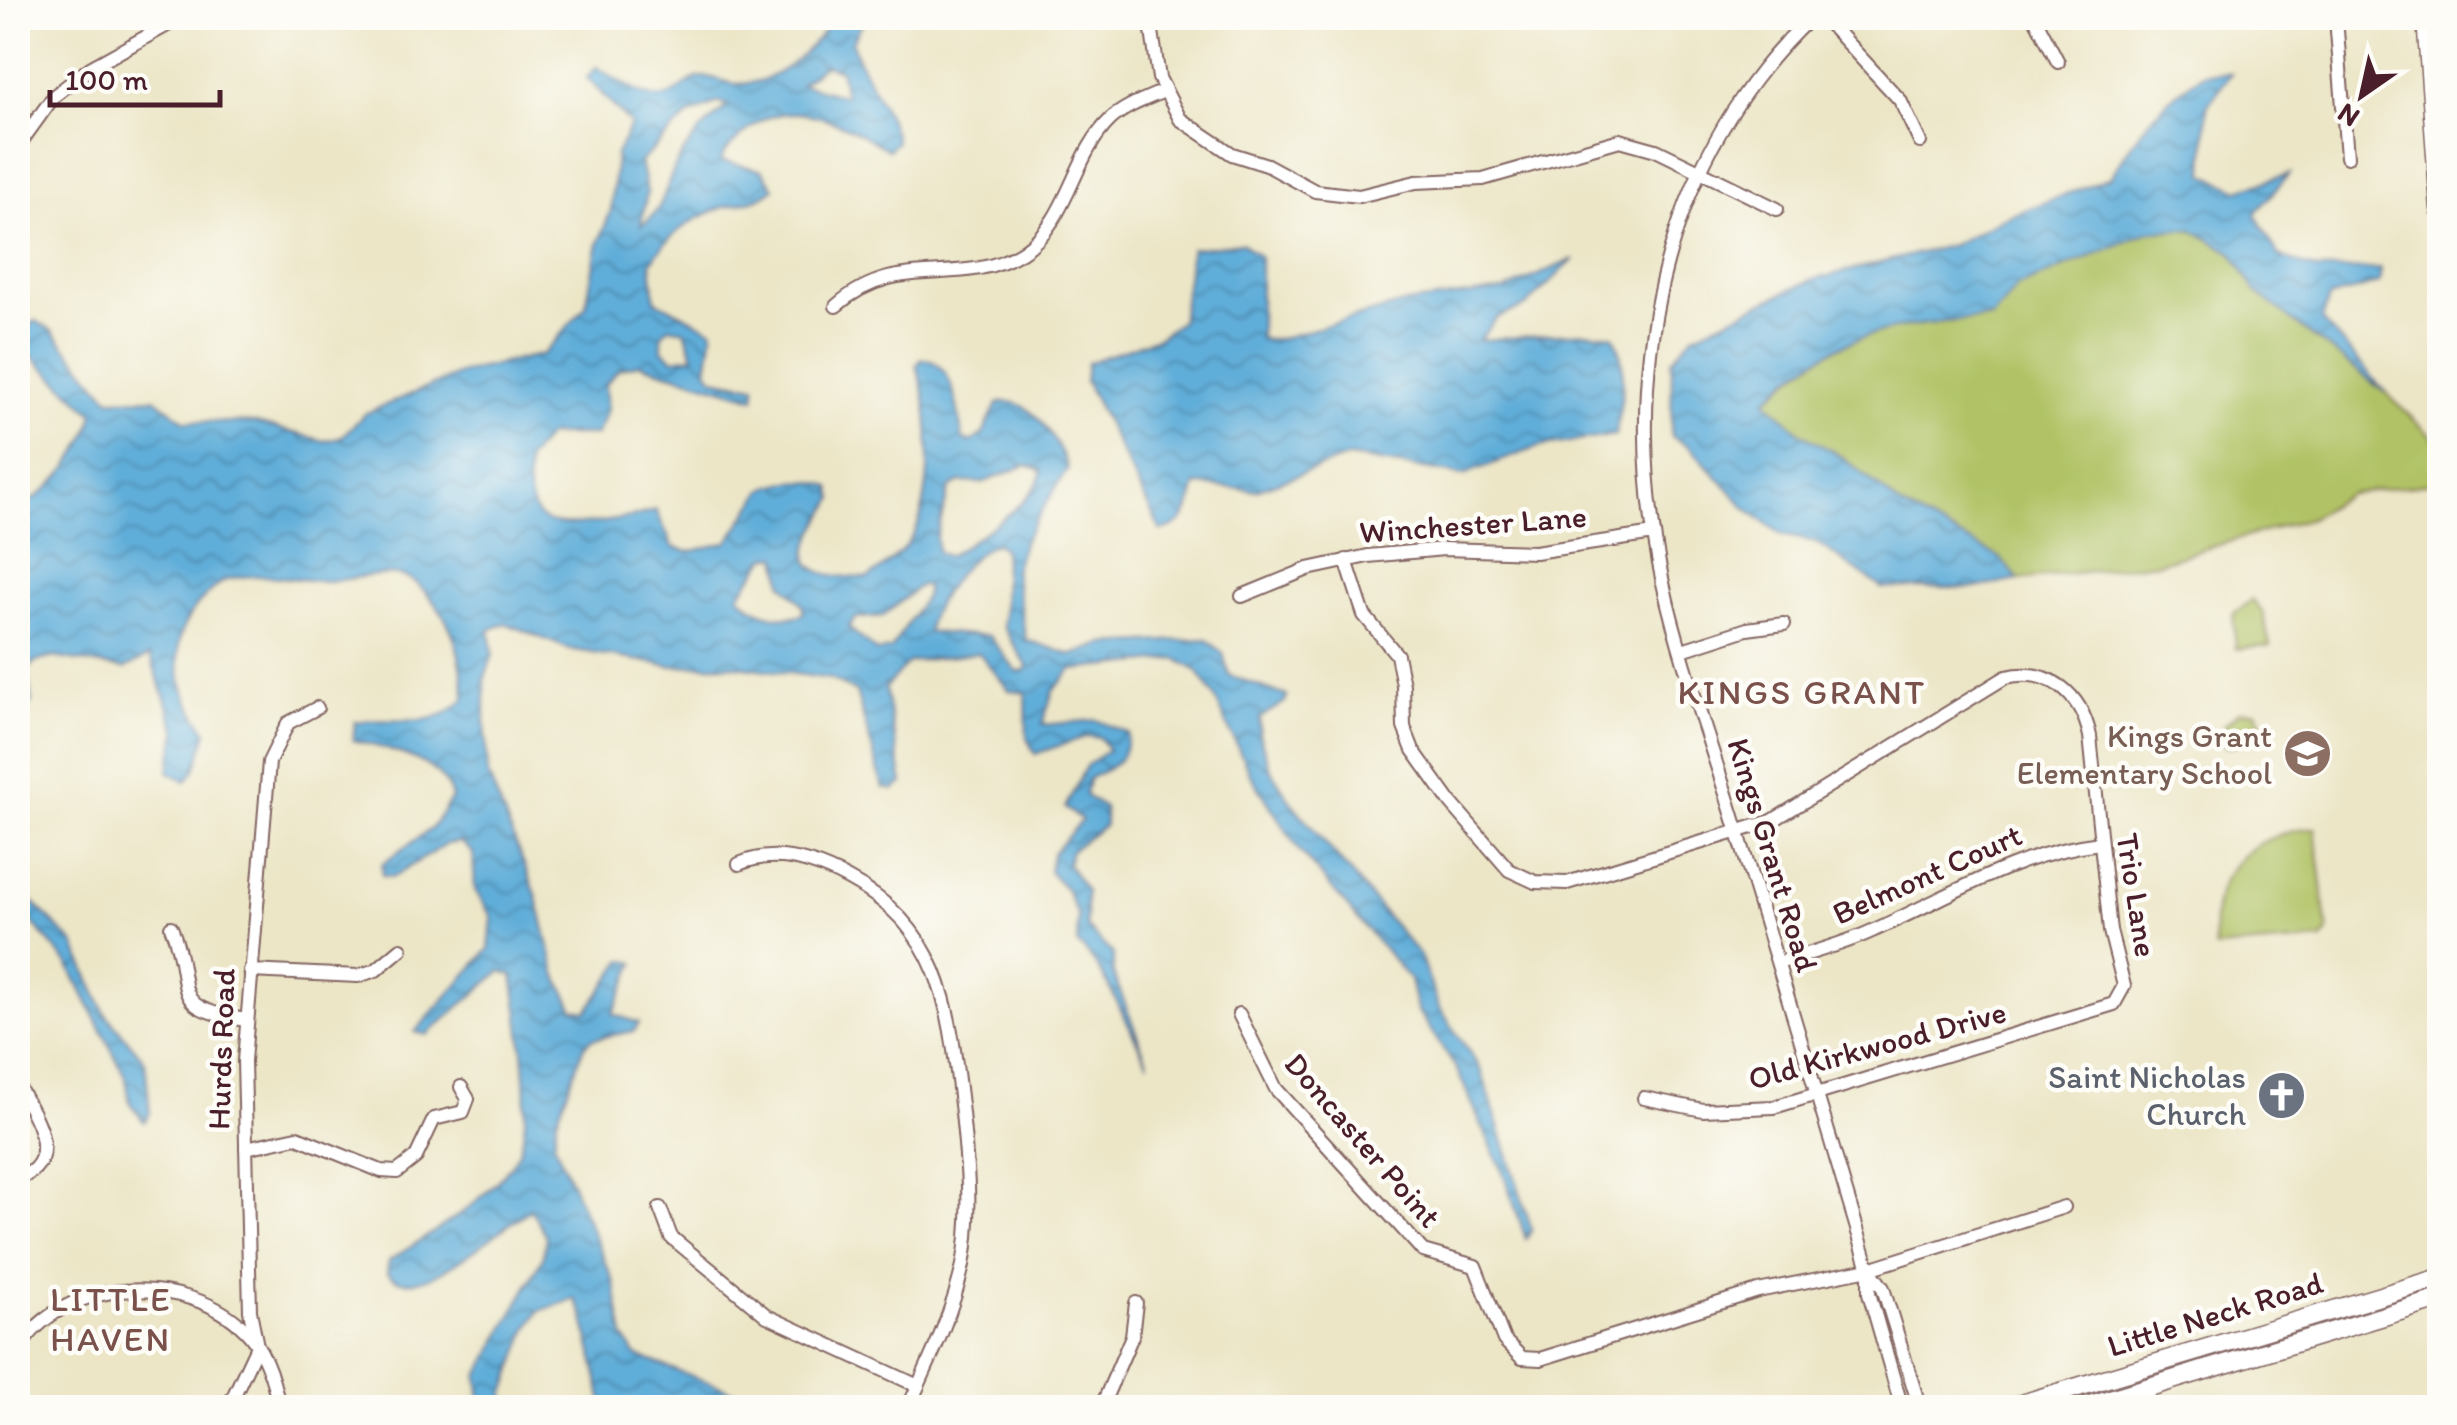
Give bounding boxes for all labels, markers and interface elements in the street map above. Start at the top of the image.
scale bar [50,45,220,107]
north arrow [2312,45,2412,145]
text: 100 m [65,61,148,98]
text: N [2331,96,2365,135]
street label: Winchester Lane [1358,497,1588,551]
district label: KINGS GRANT [1677,671,1927,713]
place label: Kings Grant Elementary School [2017,717,2272,792]
school or university icon: Kings Grant Elementary School [2281,728,2333,780]
street label: Kings Grant Road [1719,733,1827,977]
street label: Belmont Court [1827,815,2027,933]
street label: Trio Lane [2108,830,2166,960]
street label: Hurds Road [199,967,243,1130]
street label: Old Kirkwood Drive [1744,992,2010,1098]
street label: Doncaster Point [1277,1045,1449,1235]
place label: Saint Nicholas Church [2048,1058,2246,1133]
church icon: Saint Nicholas Church [2255,1069,2307,1121]
street label: Little Neck Road [2103,1263,2328,1365]
district label: LITTLE HAVEN [50,1278,172,1360]

